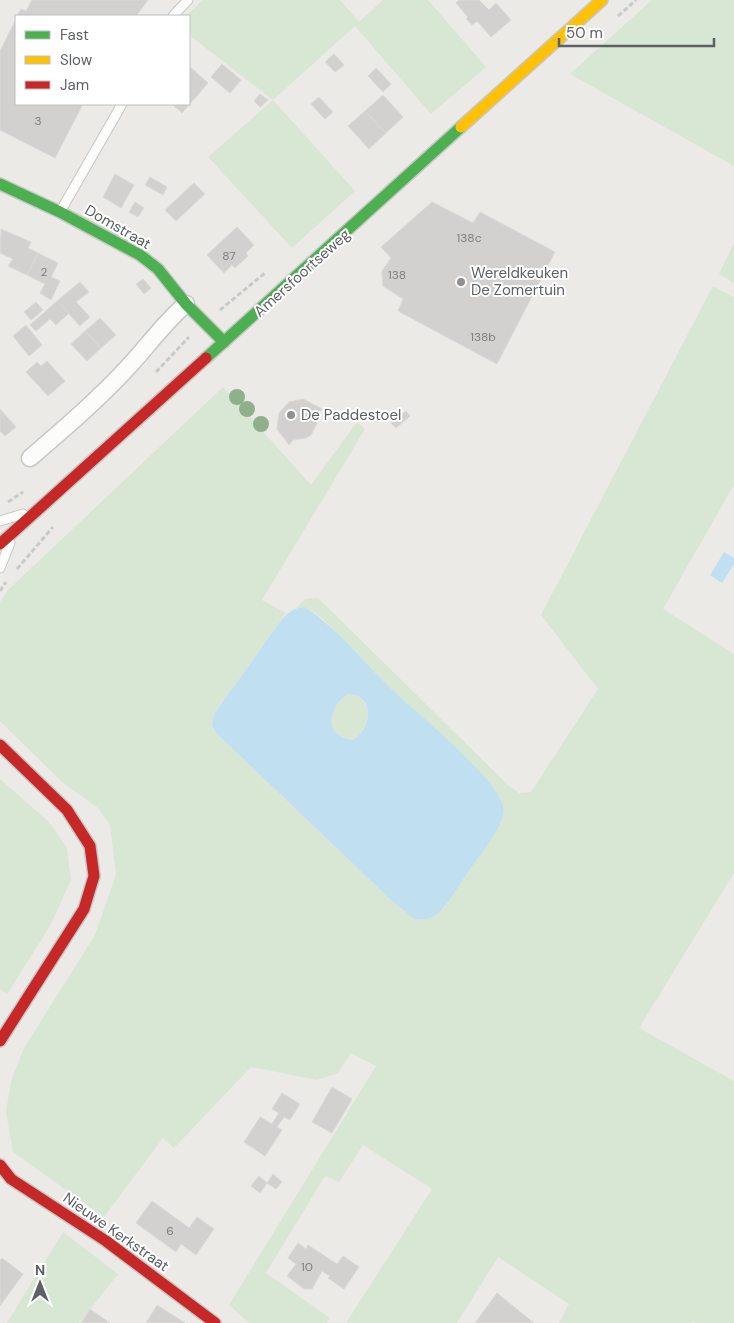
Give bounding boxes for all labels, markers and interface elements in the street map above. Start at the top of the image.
legend [15,15,190,105]
scale bar [559,15,714,47]
text: 50 m [566,23,603,43]
text: Fast [60,25,89,45]
text: Slow [60,50,93,70]
text: Jam [60,75,89,95]
house number: 3 [34,113,42,129]
street label: Domstraat [81,200,155,254]
street label: Amersfoortseweg [250,225,354,321]
house number: 138c [457,230,482,246]
house number: 87 [222,248,236,264]
place label: Wereldkeuken De Zomertuin [471,263,568,300]
house number: 2 [41,264,48,280]
house number: 138 [388,267,406,283]
marker: Wereldkeuken De Zomertuin [455,276,467,288]
house number: 138b [470,329,496,345]
place label: De Paddestoel [301,405,401,425]
marker: De Paddestoel [285,409,297,421]
street label: Nieuwe Kerkstraat [59,1188,173,1276]
house number: 6 [166,1223,174,1239]
north arrow [15,1258,65,1308]
house number: 10 [301,1259,313,1275]
text: N [35,1261,45,1279]

